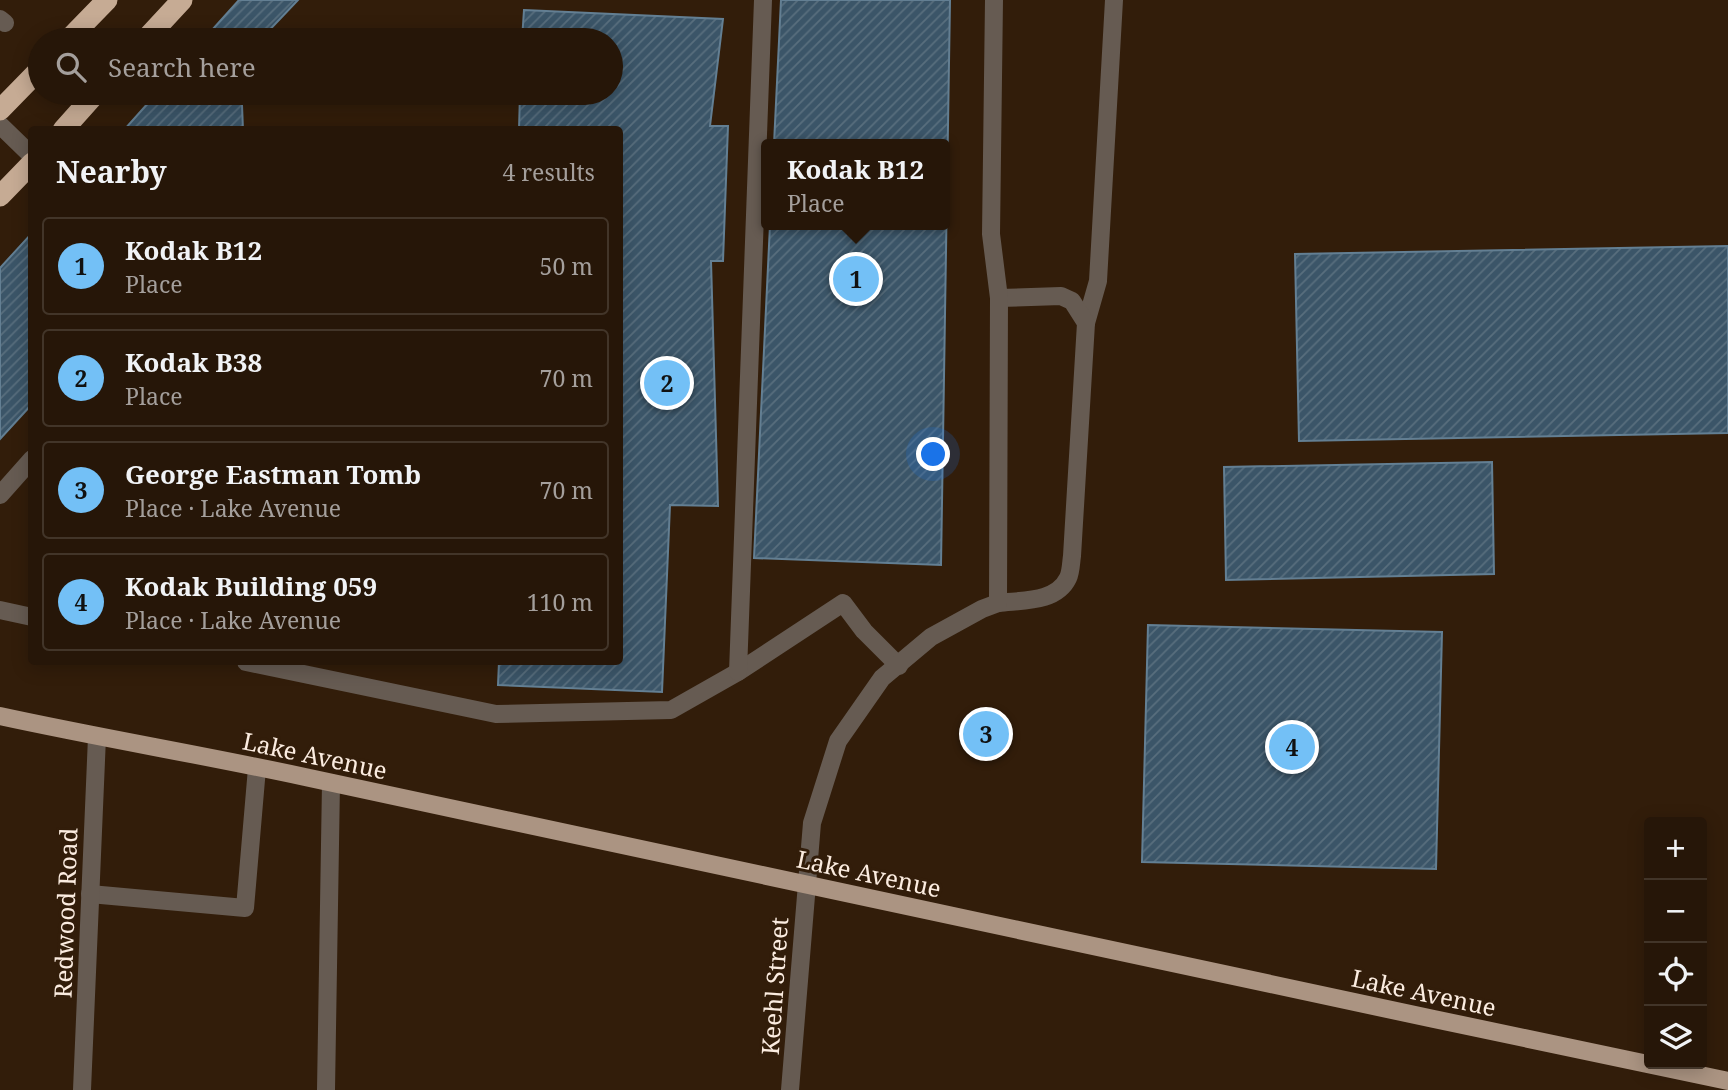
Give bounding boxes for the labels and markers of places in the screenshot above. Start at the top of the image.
pin: 1 [833,253,879,305]
pin: 2 [644,357,690,409]
pin: 3 [963,708,1009,760]
pin: 4 [1269,721,1315,773]

